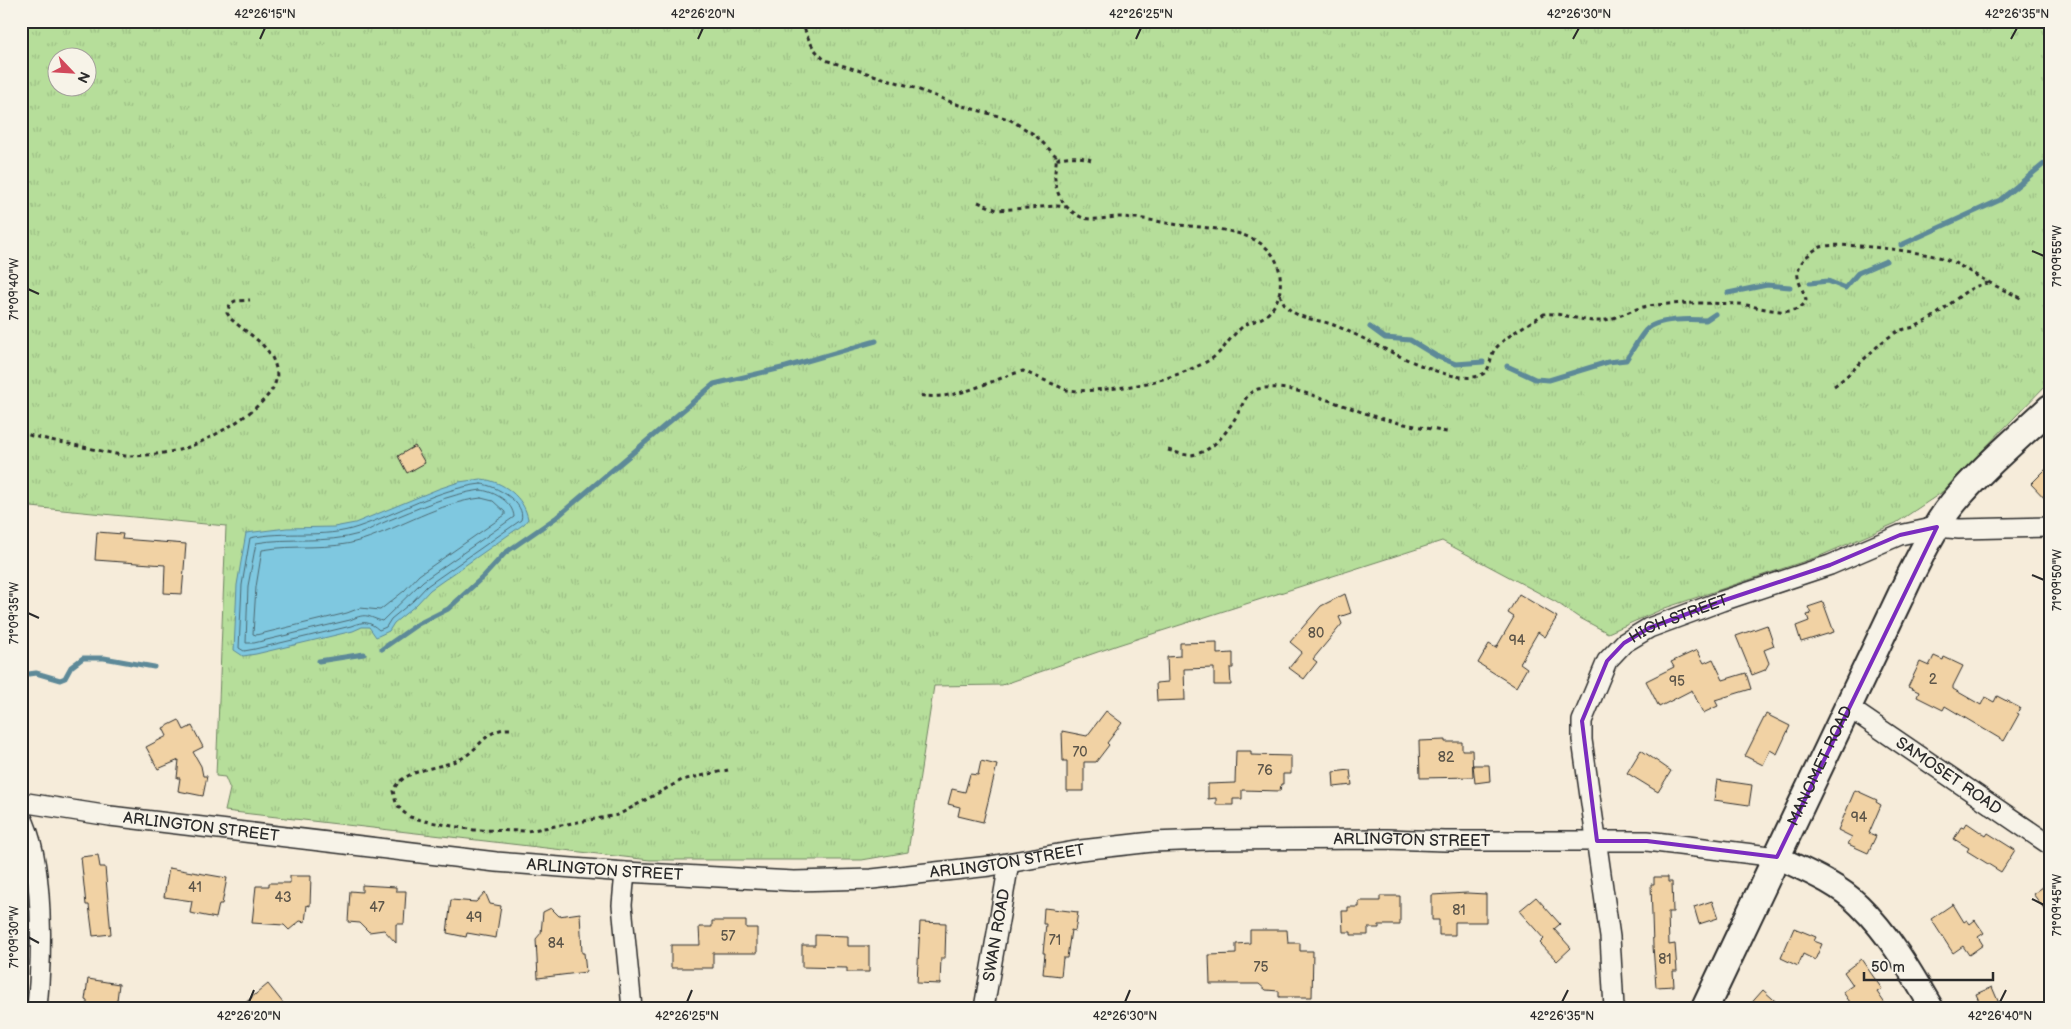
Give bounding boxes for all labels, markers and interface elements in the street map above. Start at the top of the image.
text: 42°26'15"N [234,7,296,22]
text: 42°26'20"N [671,7,735,22]
text: 42°26'25"N [1109,7,1173,22]
text: 42°26'30"N [1547,7,1611,22]
text: 42°26'35"N [1985,7,2049,22]
north arrow [48,48,98,98]
text: N [73,69,93,86]
text: 71°09'55"W [2050,225,2065,287]
text: 71°09'40"W [7,258,22,320]
text: 71°09'50"W [2050,549,2065,611]
text: 71°09'35"W [7,582,22,644]
street label: HIGH STREET [1625,590,1731,647]
house number: 80 [1308,625,1324,642]
house number: 94 [1509,632,1526,649]
house number: 2 [1929,671,1938,688]
house number: 95 [1669,673,1685,690]
street label: MANOMET ROAD [1783,703,1856,829]
street label: SAMOSET ROAD [1892,733,2005,819]
house number: 70 [1072,744,1088,761]
house number: 82 [1438,749,1455,766]
house number: 76 [1257,762,1273,779]
street label: ARLINGTON STREET [122,808,281,846]
house number: 94 [1851,809,1868,826]
street label: ARLINGTON STREET [1333,829,1491,851]
street label: ARLINGTON STREET [929,840,1087,882]
street label: ARLINGTON STREET [526,855,684,885]
text: 71°09'45"W [2050,874,2065,936]
house number: 41 [188,879,202,896]
street label: SWAN ROAD [979,887,1014,983]
house number: 43 [274,889,292,906]
house number: 47 [369,899,385,916]
house number: 81 [1452,902,1466,919]
text: 71°09'30"W [7,906,22,968]
house number: 49 [466,909,482,926]
house number: 57 [721,928,736,945]
house number: 71 [1049,932,1061,949]
house number: 84 [548,935,565,952]
scale bar [1864,949,1992,981]
house number: 81 [1658,951,1672,968]
text: 50 m [1871,958,1905,977]
house number: 75 [1254,959,1268,976]
text: 42°26'20"N [217,1009,281,1024]
text: 42°26'25"N [655,1009,719,1024]
text: 42°26'30"N [1093,1009,1157,1024]
text: 42°26'35"N [1530,1009,1594,1024]
text: 42°26'40"N [1968,1009,2032,1024]

